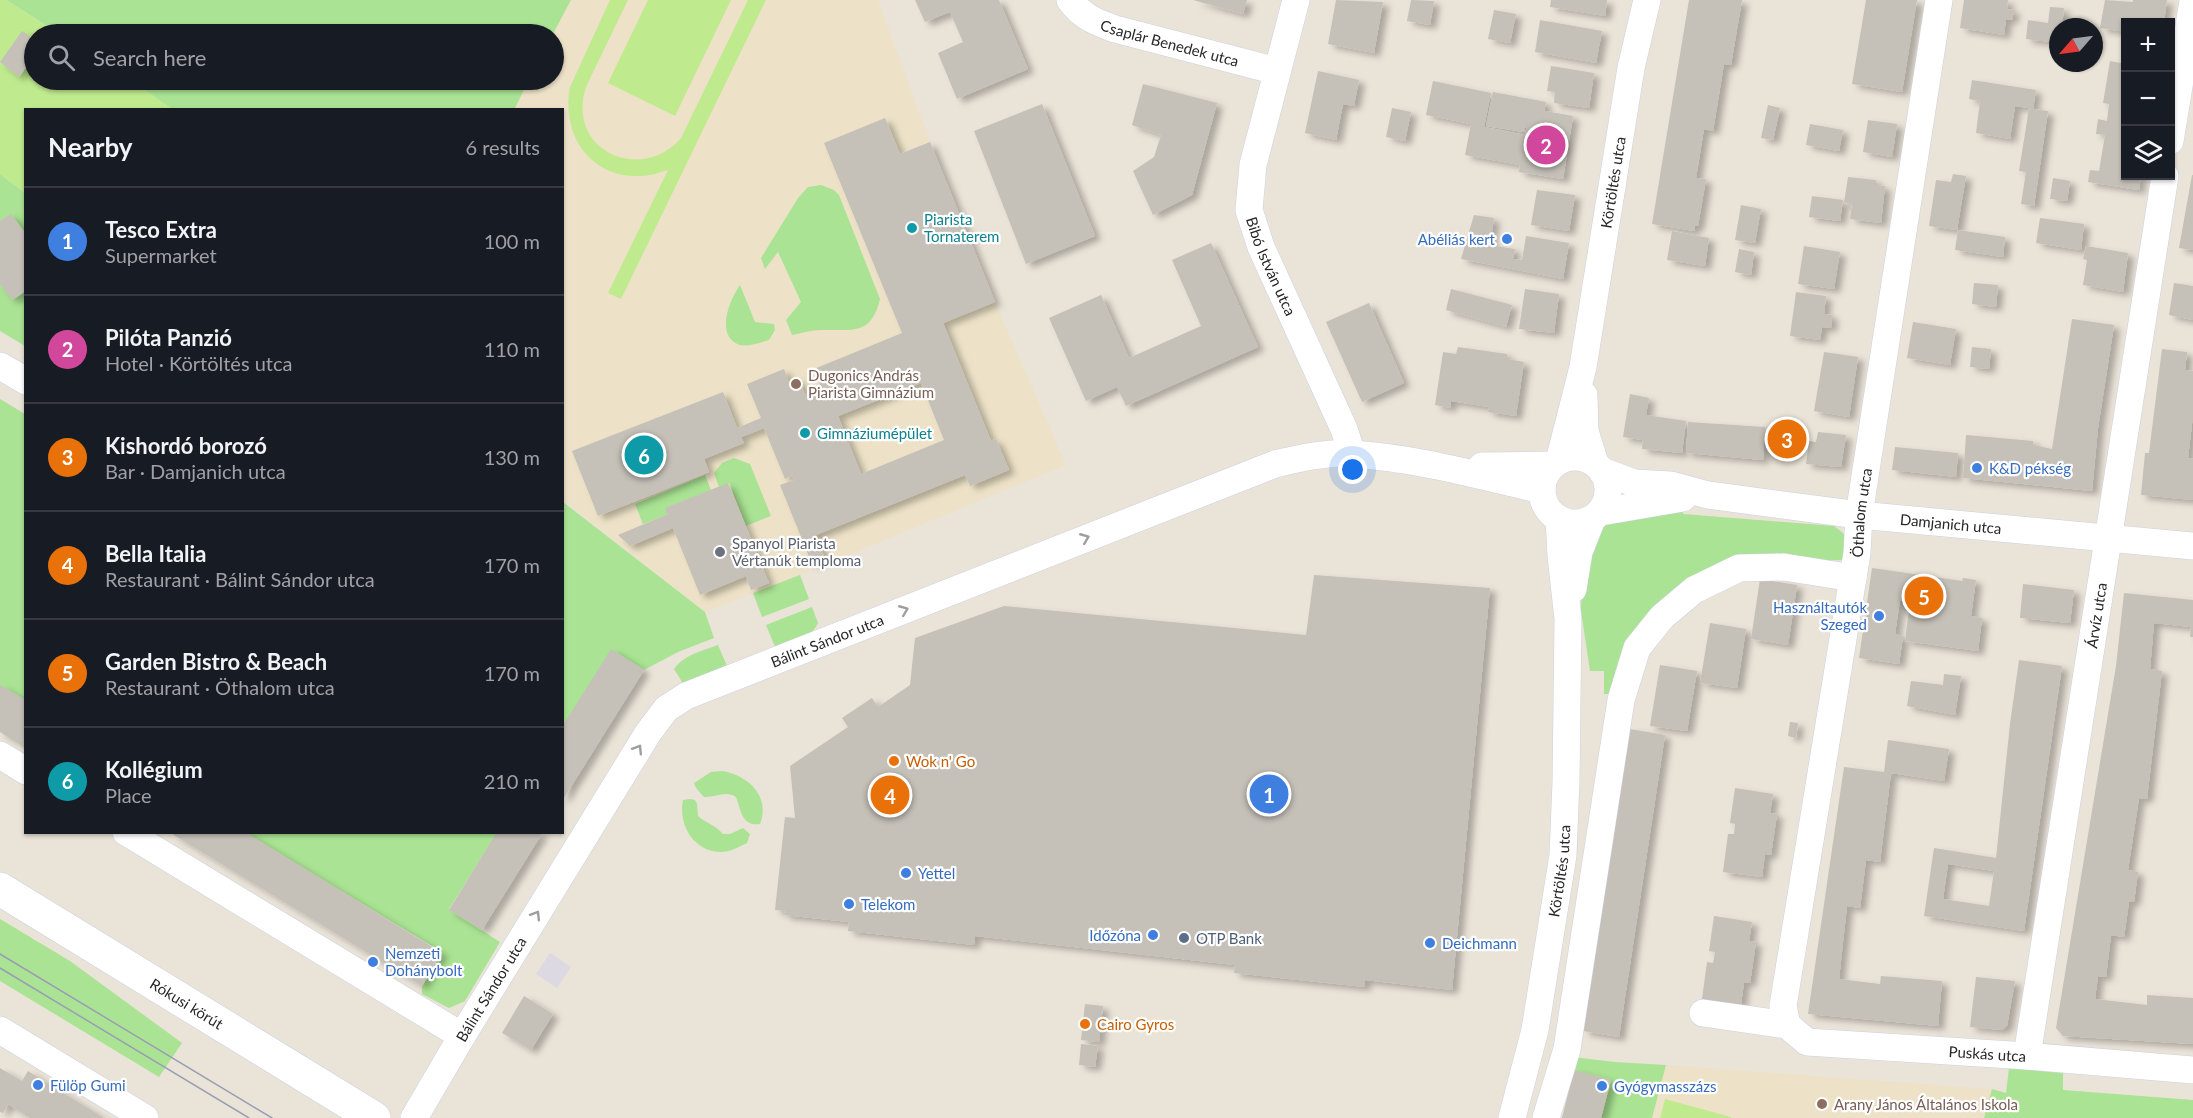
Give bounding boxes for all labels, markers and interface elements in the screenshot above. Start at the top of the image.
street label: Csaplár Benedek utca [1098,15,1241,70]
north arrow [2049,18,2103,72]
map controls [2121,18,2175,180]
button: + [2121,18,2175,72]
search box [24,24,564,90]
icon: search [45,41,78,74]
text: Search here [93,44,206,71]
button: − [2121,72,2175,126]
pin: 2 [1526,122,1566,168]
button: layers [2121,126,2175,180]
text: Nearby [48,131,133,163]
text: 6 results [465,135,540,159]
street label: Körtöltés utca [1596,135,1629,230]
place label: Piarista Tornaterem [924,210,999,245]
street label: Bibó István utca [1243,214,1300,318]
text: Tesco Extra [105,216,217,243]
marker: Piarista Tornaterem [905,221,919,235]
text: 1 [62,229,73,253]
text: 100 m [484,229,540,253]
place label: Abéliás kert [1418,230,1496,248]
marker: Abéliás kert [1500,232,1514,246]
text: Supermarket [105,243,217,267]
text: Pilóta Panzió [105,324,232,351]
text: 2 [62,337,73,361]
text: 110 m [484,337,540,361]
text: Hotel · Körtöltés utca [105,351,292,375]
place label: Dugonics András Piarista Gimnázium [808,366,934,401]
marker: Dugonics András Piarista Gimnázium [789,377,803,391]
pin: 3 [1768,416,1806,462]
place label: Gimnáziumépület [817,424,933,442]
marker: Gimnáziumépület [798,426,812,440]
text: Kishordó borozó [105,432,267,459]
pin: 6 [624,432,664,478]
text: 3 [62,445,73,469]
text: 130 m [484,445,540,469]
your location [1338,455,1367,484]
text: Bar · Damjanich utca [105,459,286,483]
place label: K&D pékség [1989,459,2071,477]
marker: K&D pékség [1970,461,1984,475]
street label: Öthalom utca [1848,467,1875,558]
street label: Damjanich utca [1899,510,2002,537]
one-way arrow [1078,533,1089,545]
place label: Spanyol Piarista Vértanúk temploma [732,534,861,569]
text: Bella Italia [105,540,206,567]
marker: Spanyol Piarista Vértanúk temploma [713,545,727,559]
text: 4 [62,553,73,577]
text: 170 m [484,553,540,577]
text: Restaurant · Bálint Sándor utca [105,567,375,591]
pin: 5 [1904,574,1944,618]
street label: Árvíz utca [2082,581,2110,649]
place label: Használtautók Szeged [1773,598,1867,633]
one-way arrow [897,605,908,617]
marker: Használtautók Szeged [1872,609,1886,623]
street label: Bálint Sándor utca [768,610,886,671]
text: Garden Bistro & Beach [105,648,327,675]
text: 5 [62,661,73,685]
text: 170 m [484,661,540,685]
text: Restaurant · Öthalom utca [105,675,335,699]
one-way arrow [631,745,643,755]
place label: Wok n' Go [906,752,975,770]
marker: Wok n' Go [887,754,901,768]
text: Kollégium [105,756,203,783]
text: 6 [62,769,73,793]
text: 210 m [484,769,540,793]
pin: 4 [870,772,910,818]
pin: 1 [1250,772,1288,816]
text: Place [105,783,152,807]
street label: Körtöltés utca [1544,824,1573,918]
place label: Yettel [918,864,955,882]
marker: Yettel [899,866,913,880]
place label: Telekom [861,895,915,913]
marker: Telekom [842,897,856,911]
one-way arrow [529,911,541,921]
place label: Időzóna [1089,926,1141,944]
marker: Időzóna [1146,928,1160,942]
place label: OTP Bank [1196,929,1262,947]
marker: OTP Bank [1177,931,1191,945]
street label: Bálint Sándor utca [452,933,530,1045]
place label: Deichmann [1442,934,1517,952]
marker: Deichmann [1423,936,1437,950]
place label: Nemzeti Dohánybolt [385,944,463,979]
marker: Nemzeti Dohánybolt [366,955,380,969]
street label: Rókusi körút [147,974,227,1033]
place label: Cairo Gyros [1097,1015,1174,1033]
marker: Cairo Gyros [1078,1017,1092,1031]
street label: Puskás utca [1948,1042,2027,1065]
place label: Fülöp Gumi [50,1076,126,1094]
place label: Gyógymasszázs [1614,1077,1717,1095]
marker: Fülöp Gumi [31,1078,45,1092]
marker: Gyógymasszázs [1595,1079,1609,1093]
place label: Arany János Általános Iskola [1834,1095,2018,1113]
marker: Arany János Általános Iskola [1815,1097,1829,1111]

